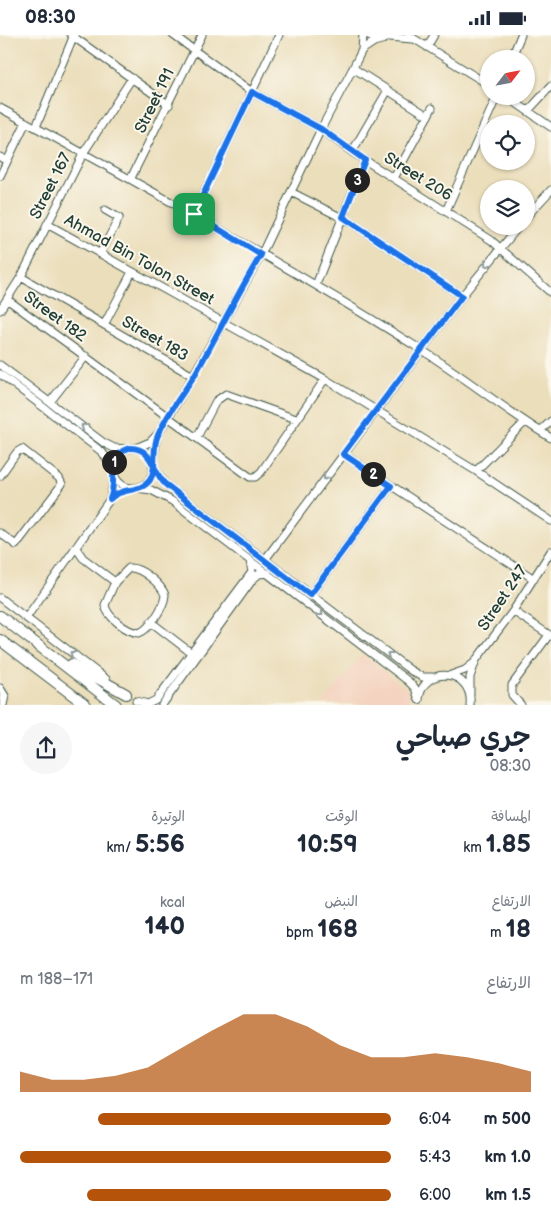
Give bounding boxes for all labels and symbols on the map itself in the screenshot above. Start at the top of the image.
north arrow [480,50,535,105]
street label: Street 191 [131,65,179,137]
street label: Street 167 [26,149,76,222]
street label: Street 206 [380,149,456,206]
pin: 3 [344,167,370,193]
pin [173,193,215,235]
street label: Ahmad Bin Tolon Street [61,211,217,309]
one-way arrow [485,258,493,267]
street label: Street 182 [20,288,91,347]
street label: Street 183 [118,312,192,366]
one-way arrow [81,425,90,433]
pin: 1 [102,449,126,475]
pin: 2 [360,461,386,487]
one-way arrow [323,471,332,481]
street label: Street 247 [474,561,532,634]
one-way arrow [314,608,323,616]
one-way arrow [69,651,79,660]
one-way arrow [387,653,396,661]

